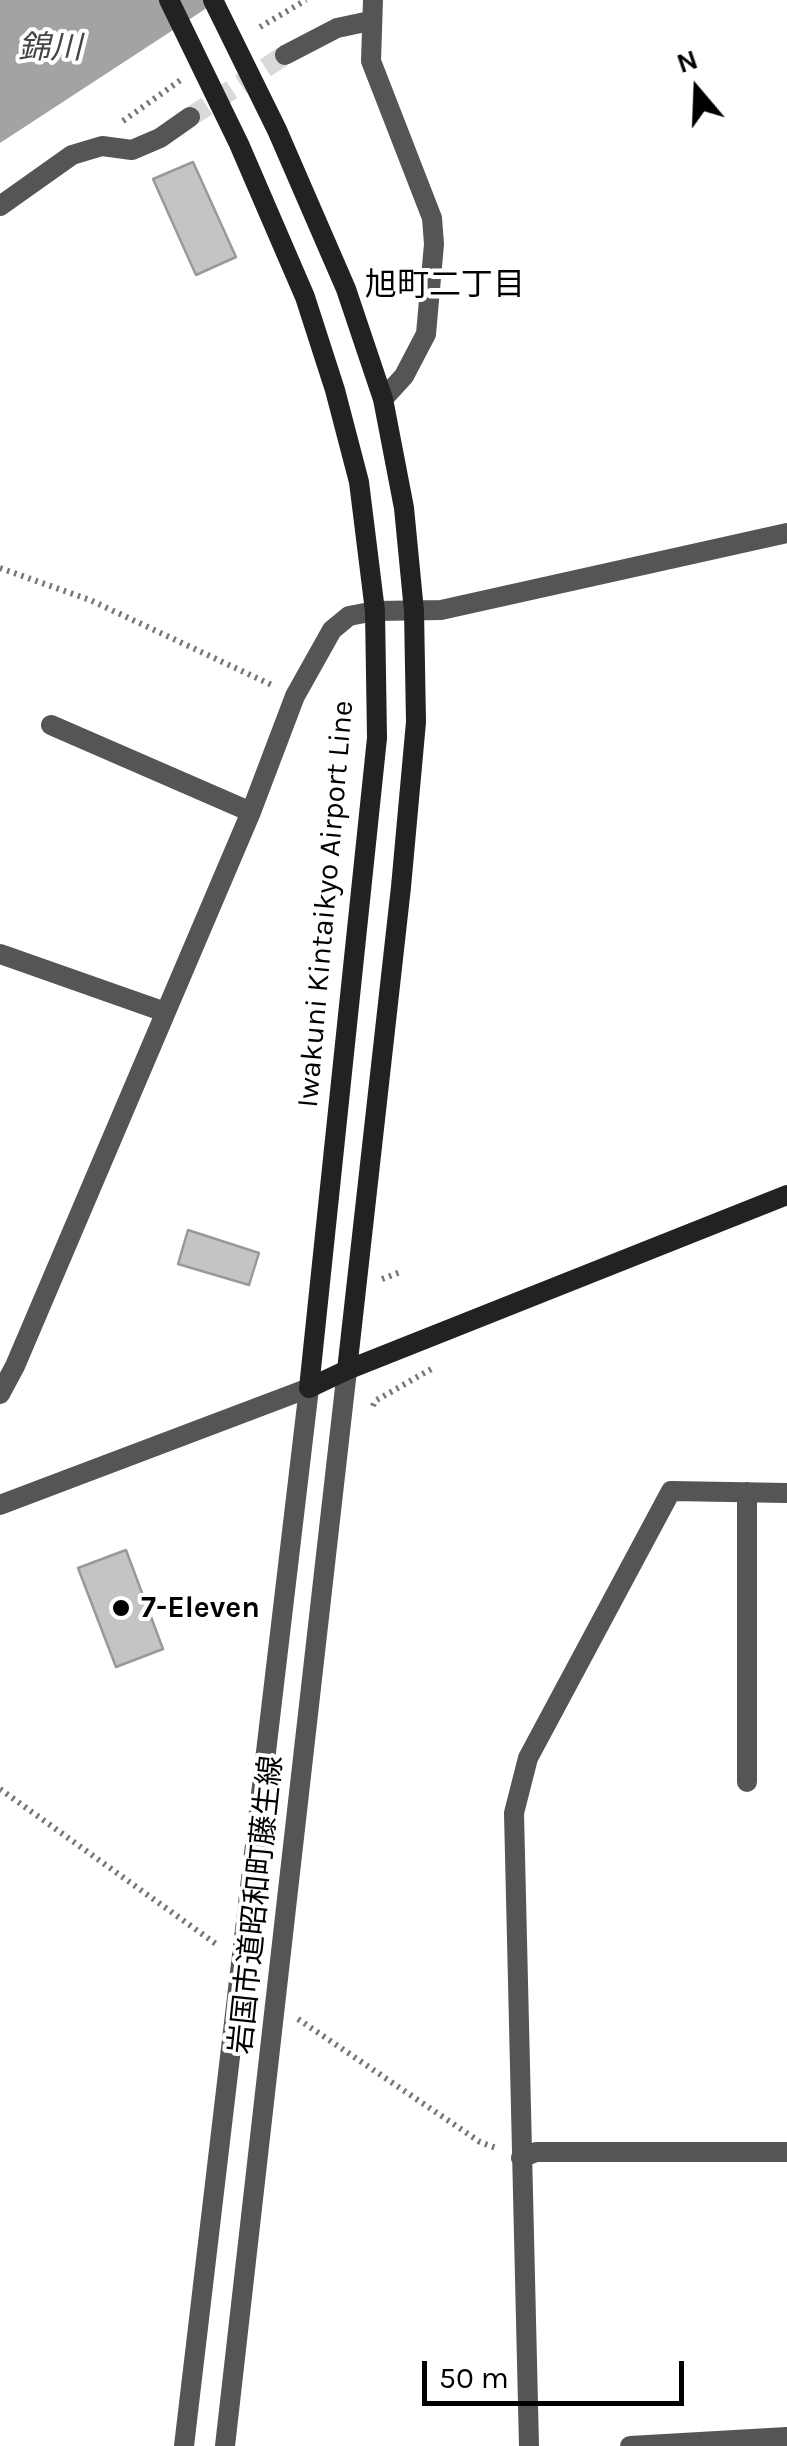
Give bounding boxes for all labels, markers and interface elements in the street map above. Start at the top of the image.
water label: 錦川 [18,30,82,68]
north arrow [647,40,747,140]
text: N [672,42,702,80]
district label: 旭町二丁目 [365,267,525,305]
street label: Iwakuni Kintaikyo Airport Line [290,699,362,1109]
place label: 7-Eleven [141,1590,260,1626]
marker: 7-Eleven [110,1597,132,1619]
street label: 岩国市道昭和町藤生線 [223,1754,291,2056]
scale bar [427,2341,690,2403]
text: 50 m [439,2360,509,2396]

